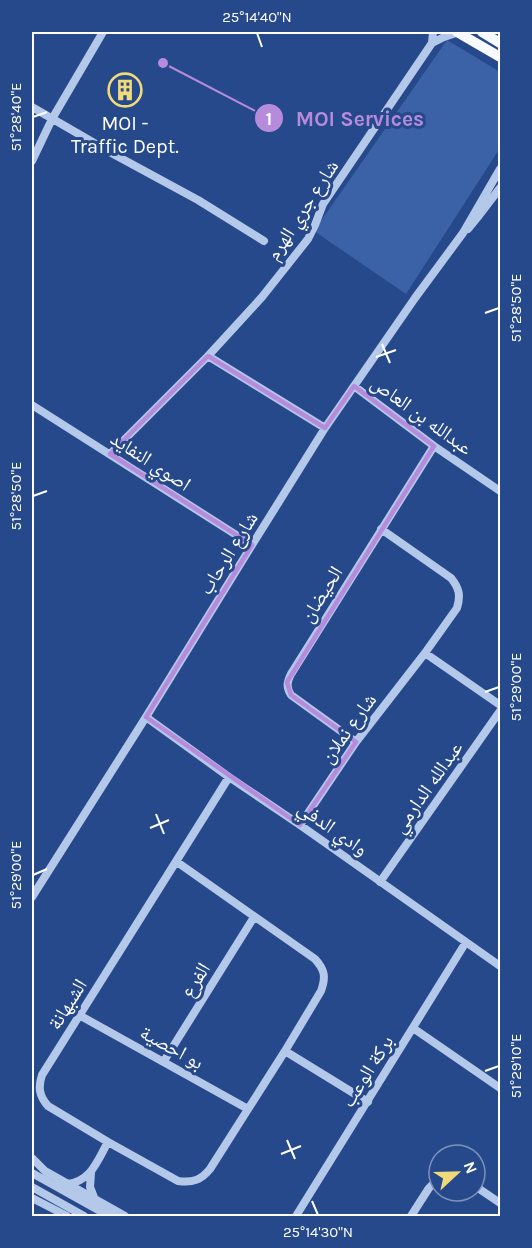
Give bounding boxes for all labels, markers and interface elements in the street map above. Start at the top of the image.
text: 25°14'40"N [222,8,292,26]
building icon: MOI - Traffic Dept. [107,72,143,108]
text: 51°28'40"E [7,83,25,151]
callout: MOI Services [254,99,436,138]
text: MOI Services [296,107,424,131]
text: 1 [266,108,272,130]
place label: MOI - Traffic Dept. [71,112,179,158]
street label: شارع جري الهرم [261,156,347,267]
text: 51°28'50"E [507,274,525,342]
street label: عبدالله بن العاص [367,371,477,460]
street label: اصوي النفايد [104,427,195,499]
text: 51°28'50"E [7,462,25,530]
street label: شارع الرحاب [194,508,264,599]
street label: الحيضان [295,562,348,627]
text: 51°29'00"E [507,653,525,721]
street label: شارع نملان [315,689,382,768]
street label: عبدالله الدارمي [387,737,471,840]
street label: وادي الدفي [291,796,372,864]
text: 51°29'00"E [7,841,25,909]
street label: الفرع [176,959,216,1003]
street label: الشبهانة [43,975,92,1034]
street label: بو احصية [136,1021,207,1074]
street label: بركة الوعب [336,1031,399,1111]
text: 51°29'10"E [507,1034,525,1098]
north arrow [427,1143,487,1203]
text: N [459,1159,481,1176]
text: 25°14'30"N [283,1223,353,1241]

